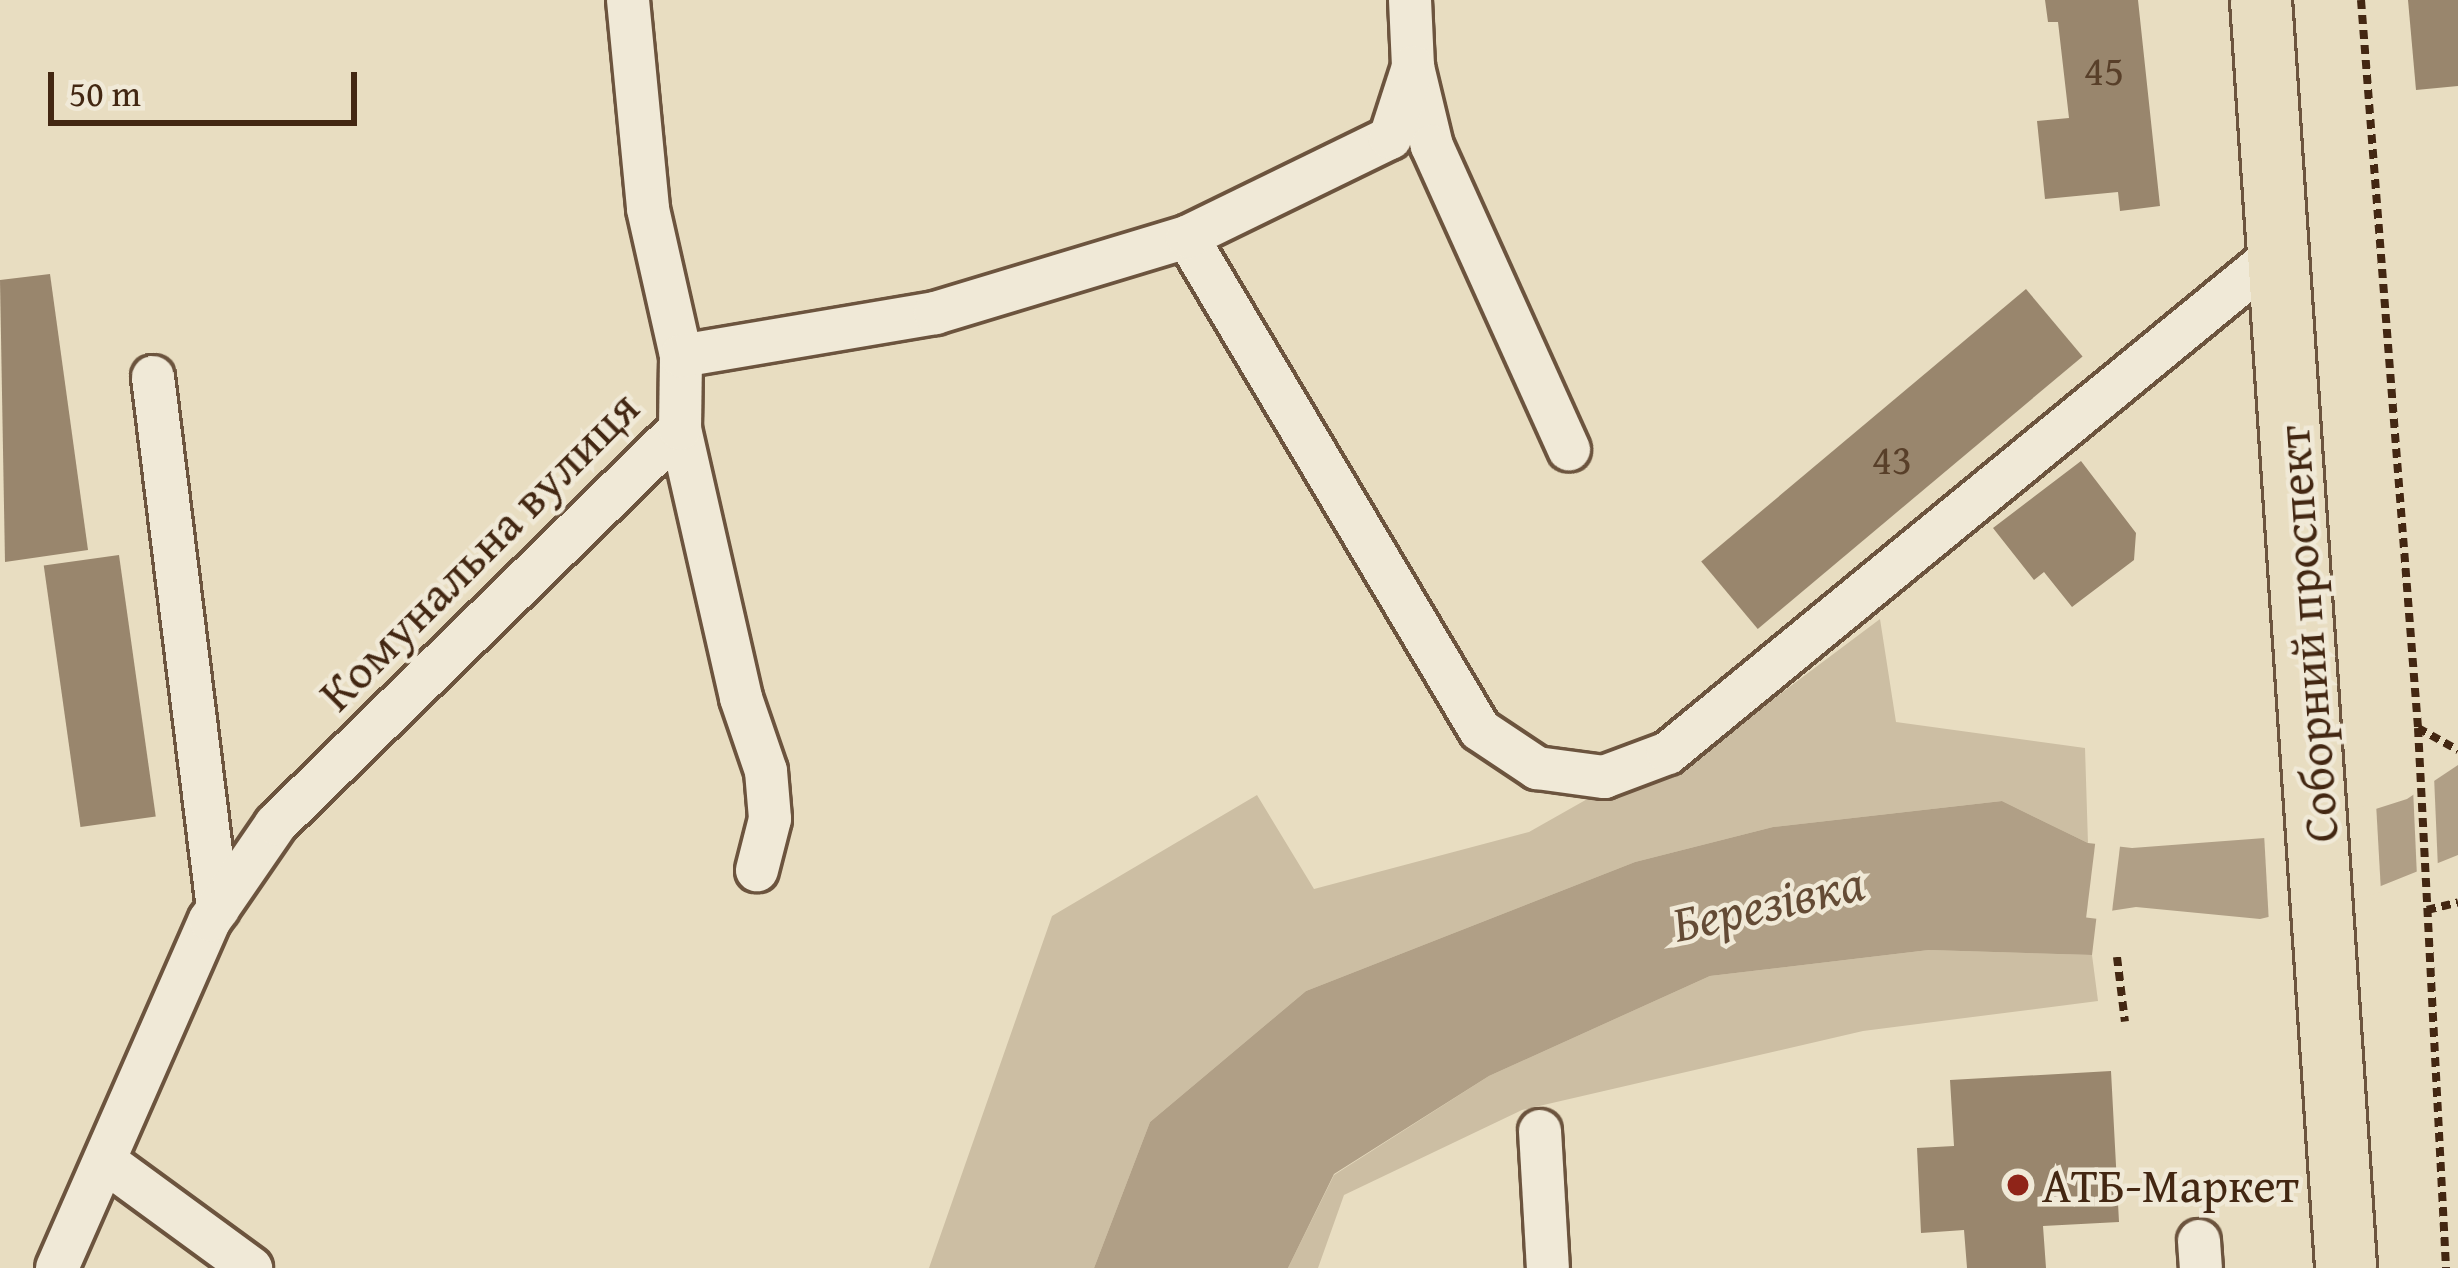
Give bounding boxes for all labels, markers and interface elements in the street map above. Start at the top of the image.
house number: 45 [2084,45,2124,95]
scale bar [54,48,363,122]
text: 50 m [69,66,141,119]
street label: Комунальна вулиця [306,378,650,722]
street label: Соборний проспект [2263,424,2349,844]
house number: 43 [1872,434,1912,484]
water label: Березівка [1666,851,1870,955]
place label: АТБ-Маркет [2042,1156,2299,1214]
marker: АТБ-Маркет [2005,1172,2031,1198]

